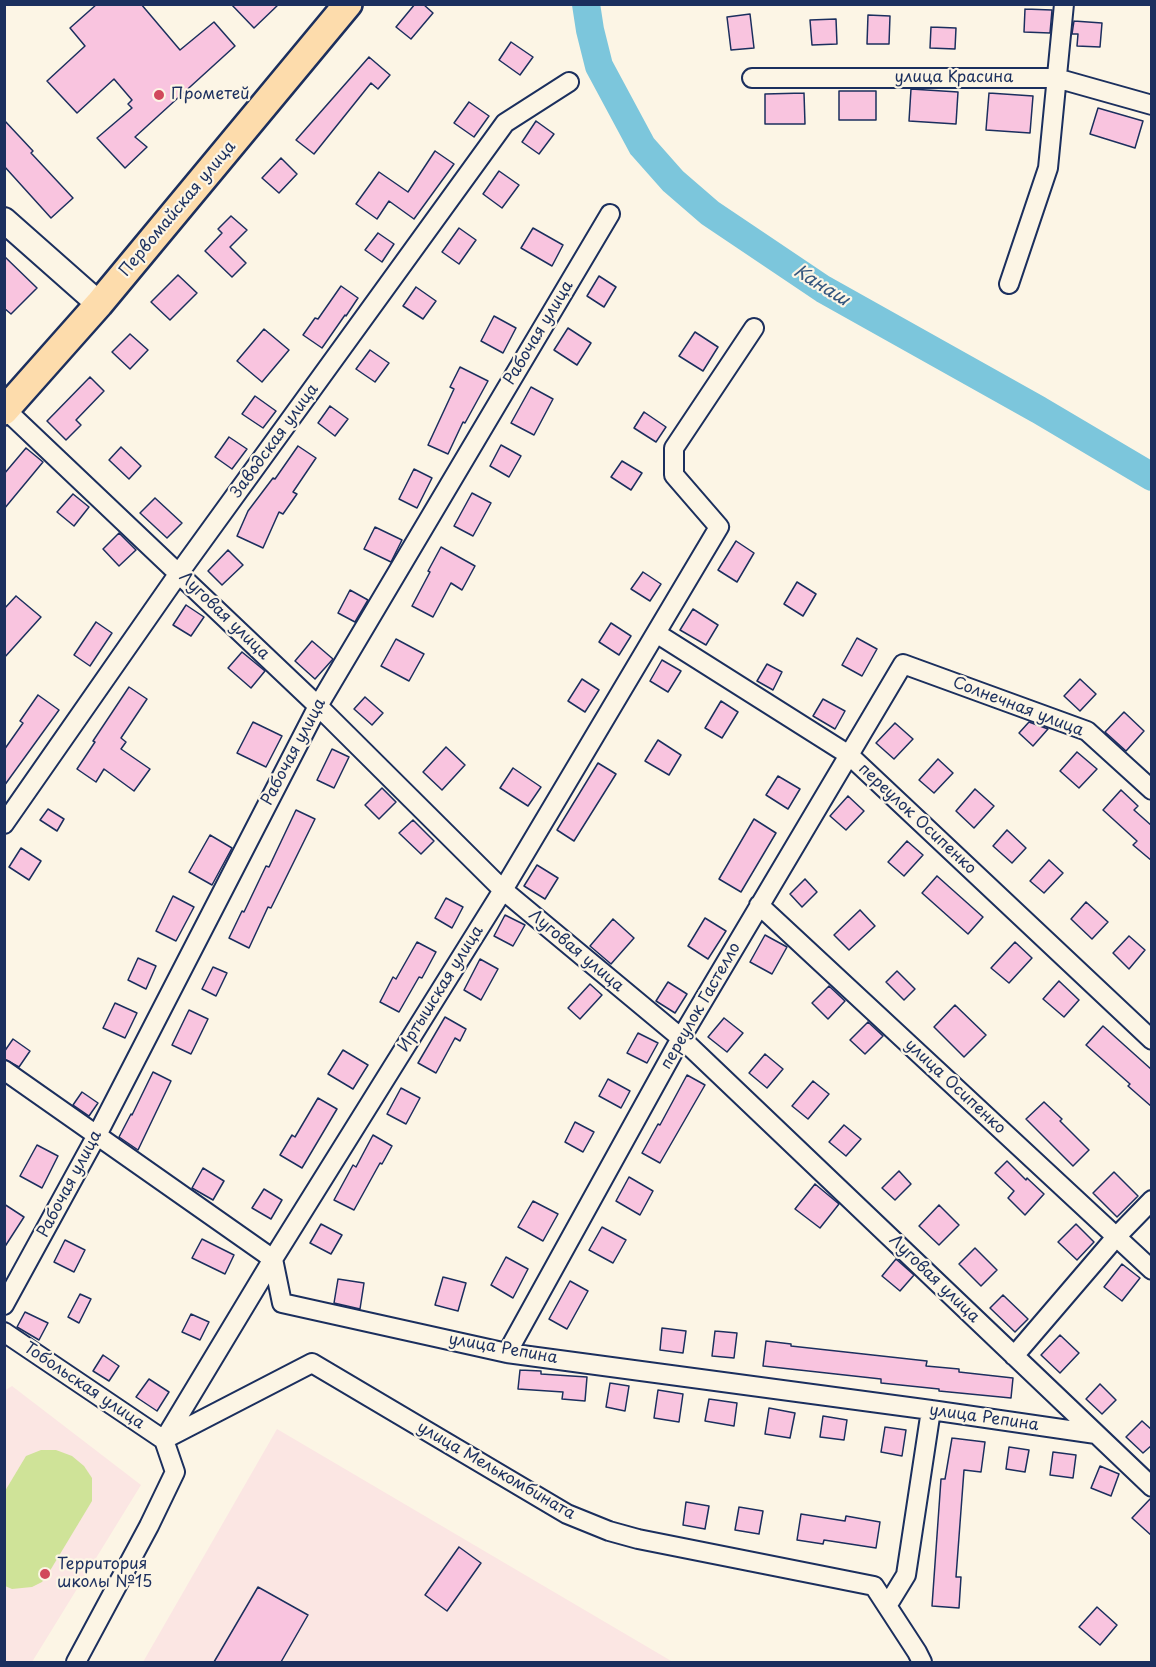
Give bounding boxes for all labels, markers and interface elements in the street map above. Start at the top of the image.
street label: улица Красина [895,68,1013,88]
place label: Прометей [171,85,250,105]
marker: Прометей [152,88,166,102]
street label: Первомайская улица [116,137,240,281]
water label: Канаш [789,261,853,311]
street label: Рабочая улица [500,277,578,389]
street label: Заводская улица [227,380,323,502]
street label: Луговая улица [175,568,273,664]
street label: Солнечная улица [950,673,1086,741]
street label: Рабочая улица [258,695,330,809]
street label: переулок Осипенко [854,760,980,878]
street label: Луговая улица [525,906,627,996]
street label: Иртышская улица [394,922,488,1056]
street label: переулок Гастелло [657,939,745,1073]
street label: улица Осипенко [901,1036,1009,1138]
street label: Рабочая улица [34,1127,106,1241]
street label: Луговая улица [885,1231,983,1327]
street label: улица Репина [447,1330,559,1368]
street label: Тобольская улица [20,1339,148,1433]
street label: улица Репина [928,1401,1040,1435]
street label: улица Мелькомбината [414,1418,578,1524]
place label: Территория школы №15 [57,1555,152,1593]
marker: Территория школы №15 [38,1567,52,1581]

